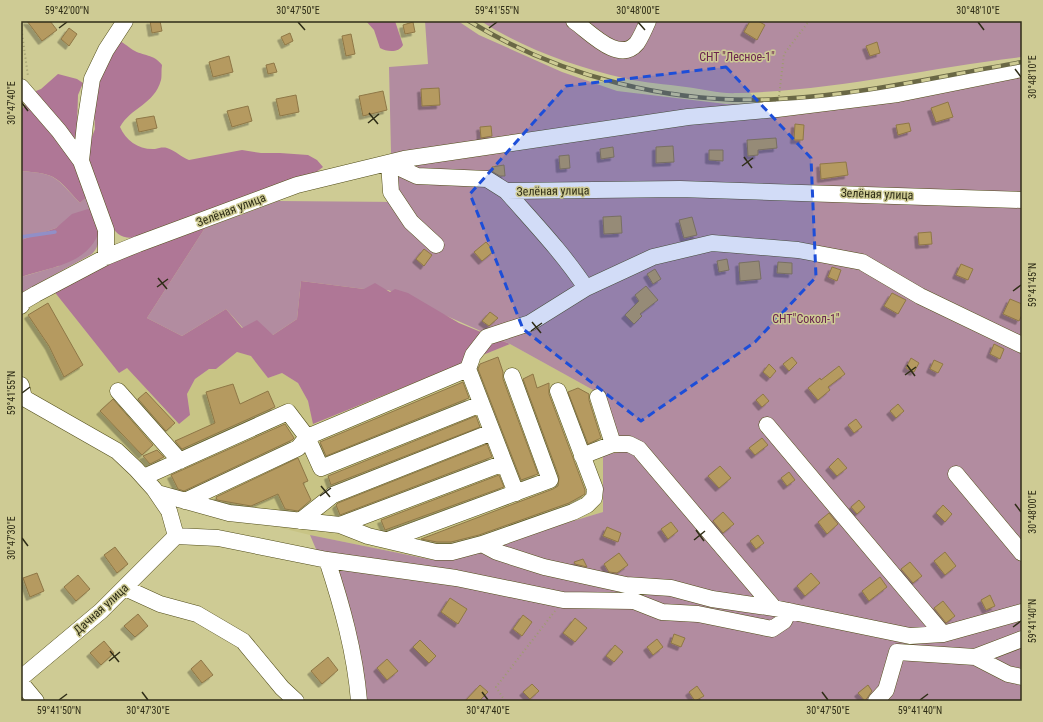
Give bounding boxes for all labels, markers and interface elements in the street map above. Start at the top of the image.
text: 59°42'00"N [45,5,89,16]
text: 30°47'50"E [276,5,320,16]
text: 59°41'55"N [475,5,519,16]
text: 30°48'00"E [616,5,660,16]
text: 30°48'10"E [956,5,1000,16]
park label: СНТ "Лесное-1" [699,50,775,64]
text: 30°48'10"E [1027,55,1038,99]
text: 30°47'40"E [6,81,17,125]
street label: Зелёная улица [516,183,590,199]
street label: Зелёная улица [840,186,914,202]
street label: Зелёная улица [194,190,268,230]
text: 59°41'45"N [1027,263,1038,307]
park label: СНТ"Сокол-1" [772,312,840,326]
text: 59°41'55"N [6,371,17,415]
text: 30°48'00"E [1027,490,1038,534]
text: 30°47'30"E [6,516,17,560]
street label: Дачная улица [71,581,131,637]
text: 59°41'40"N [1027,599,1038,643]
text: 59°41'50"N [37,705,81,716]
text: 30°47'30"E [126,705,170,716]
text: 30°47'40"E [466,705,510,716]
text: 30°47'50"E [806,705,850,716]
text: 59°41'40"N [898,705,942,716]

